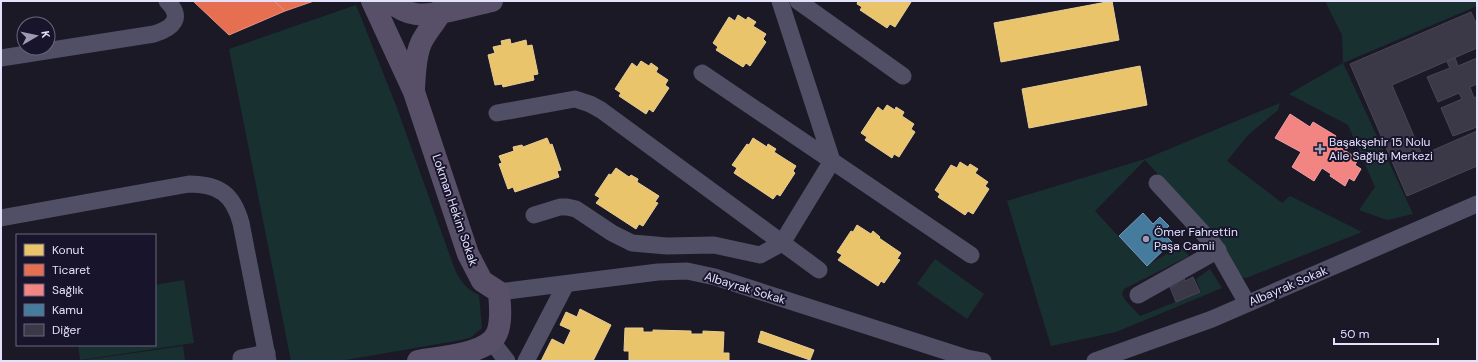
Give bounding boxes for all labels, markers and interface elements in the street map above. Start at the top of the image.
north arrow [16,16,56,56]
text: K [38,30,53,39]
place label: Başakşehir 15 Nolu Aile Sağlığı Merkezi [1329,134,1433,164]
marker: Başakşehir 15 Nolu Aile Sağlığı Merkezi [1314,143,1326,155]
street label: Lokman Hekim Sokak [428,152,482,268]
place label: Ömer Fahrettin Paşa Camii [1154,224,1238,254]
legend [16,234,156,346]
marker: Ömer Fahrettin Paşa Camii [1141,234,1151,244]
text: Konut [52,242,84,258]
text: Ticaret [52,262,91,278]
street label: Albayrak Sokak [1246,262,1330,310]
street label: Albayrak Sokak [702,268,788,308]
text: Sağlık [52,282,84,298]
text: Kamu [52,302,83,318]
scale bar [1334,320,1438,346]
text: Diğer [52,322,81,338]
text: 50 m [1340,326,1369,342]

